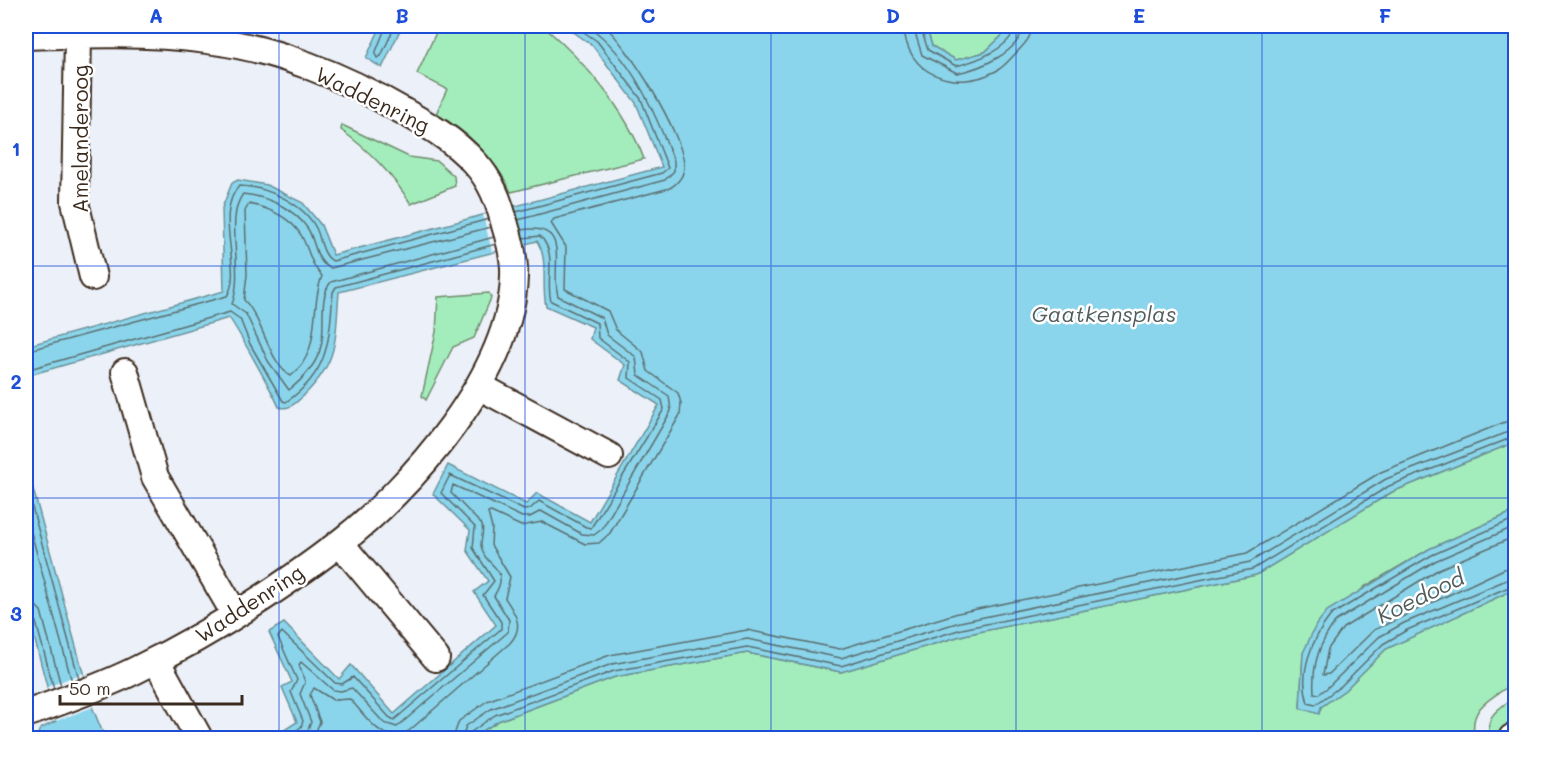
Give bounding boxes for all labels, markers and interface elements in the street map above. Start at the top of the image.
text: A [149,2,163,28]
text: B [395,2,409,28]
text: C [641,2,656,28]
text: D [886,2,900,28]
text: E [1133,2,1145,28]
text: F [1379,2,1392,28]
street label: Waddenring [312,60,434,138]
street label: Amelanderoog [66,65,93,213]
text: 1 [12,135,20,161]
water label: Gaatkensplas [1031,299,1177,328]
text: 2 [10,368,22,394]
street label: Waddenring [190,558,308,648]
water label: Koedood [1371,562,1470,630]
text: 3 [10,600,22,626]
scale bar [60,668,242,706]
text: 50 m [69,676,111,700]

